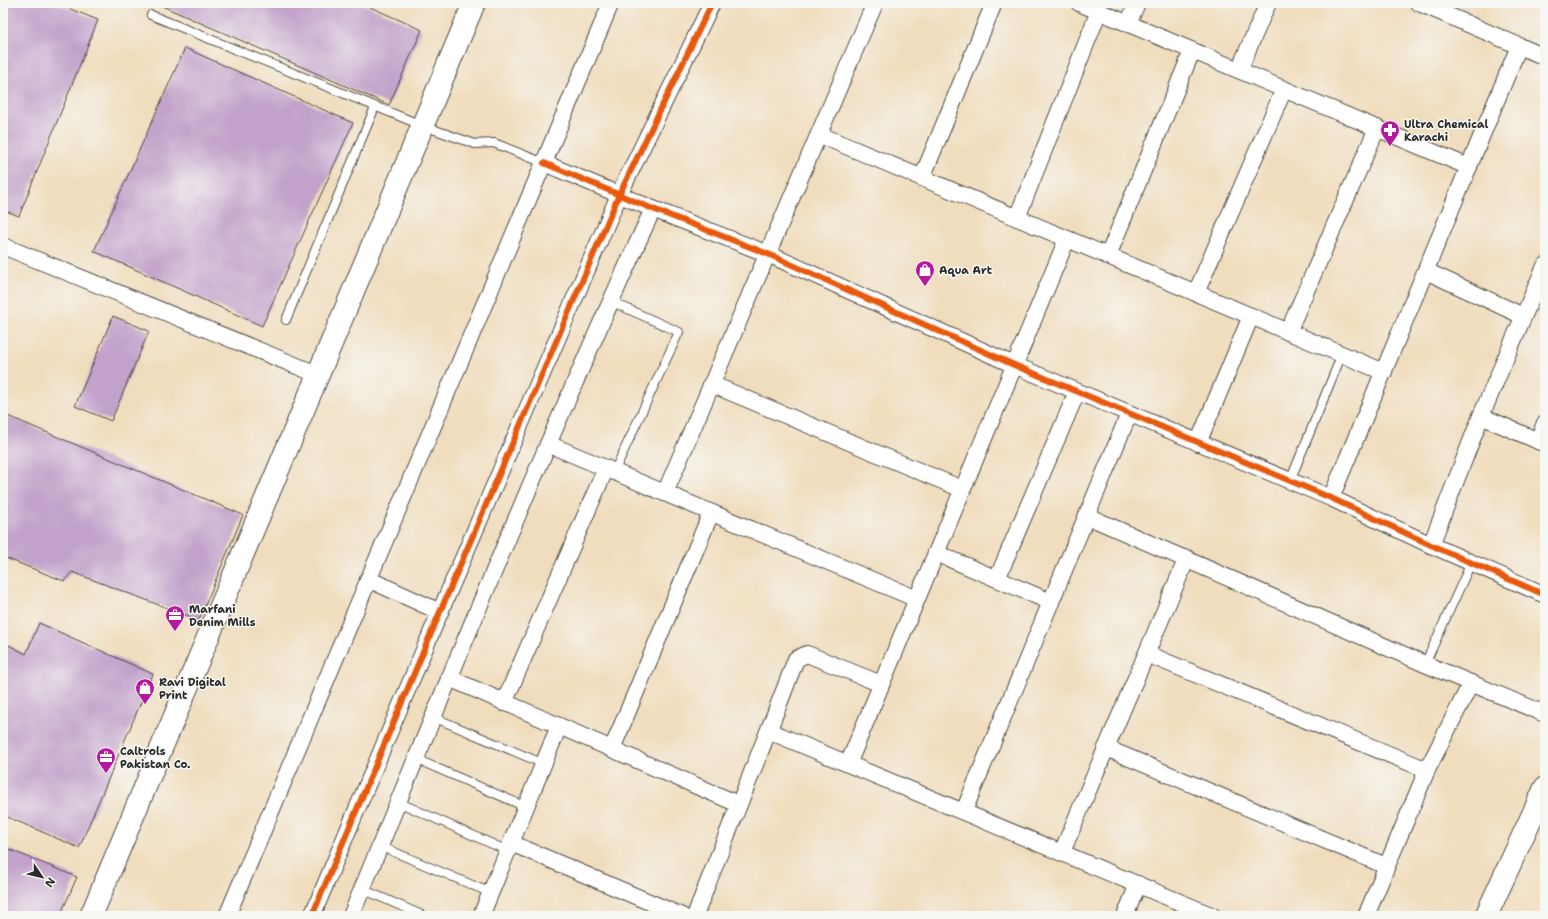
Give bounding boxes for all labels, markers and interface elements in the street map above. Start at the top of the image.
place label: Ultra Chemical Karachi [1404,117,1488,145]
pharmacy icon: Ultra Chemical Karachi [1379,119,1401,147]
shop icon: Aqua Art [914,259,936,287]
place label: Aqua Art [939,263,993,278]
place label: Marfani Denim Mills [189,602,256,630]
office icon: Marfani Denim Mills [164,604,186,632]
place label: Ravi Digital Print [159,675,226,703]
shop icon: Ravi Digital Print [134,677,156,705]
place label: Caltrols Pakistan Co. [120,744,191,772]
office icon: Caltrols Pakistan Co. [95,746,117,774]
north arrow [22,857,62,897]
text: N [41,875,58,891]

